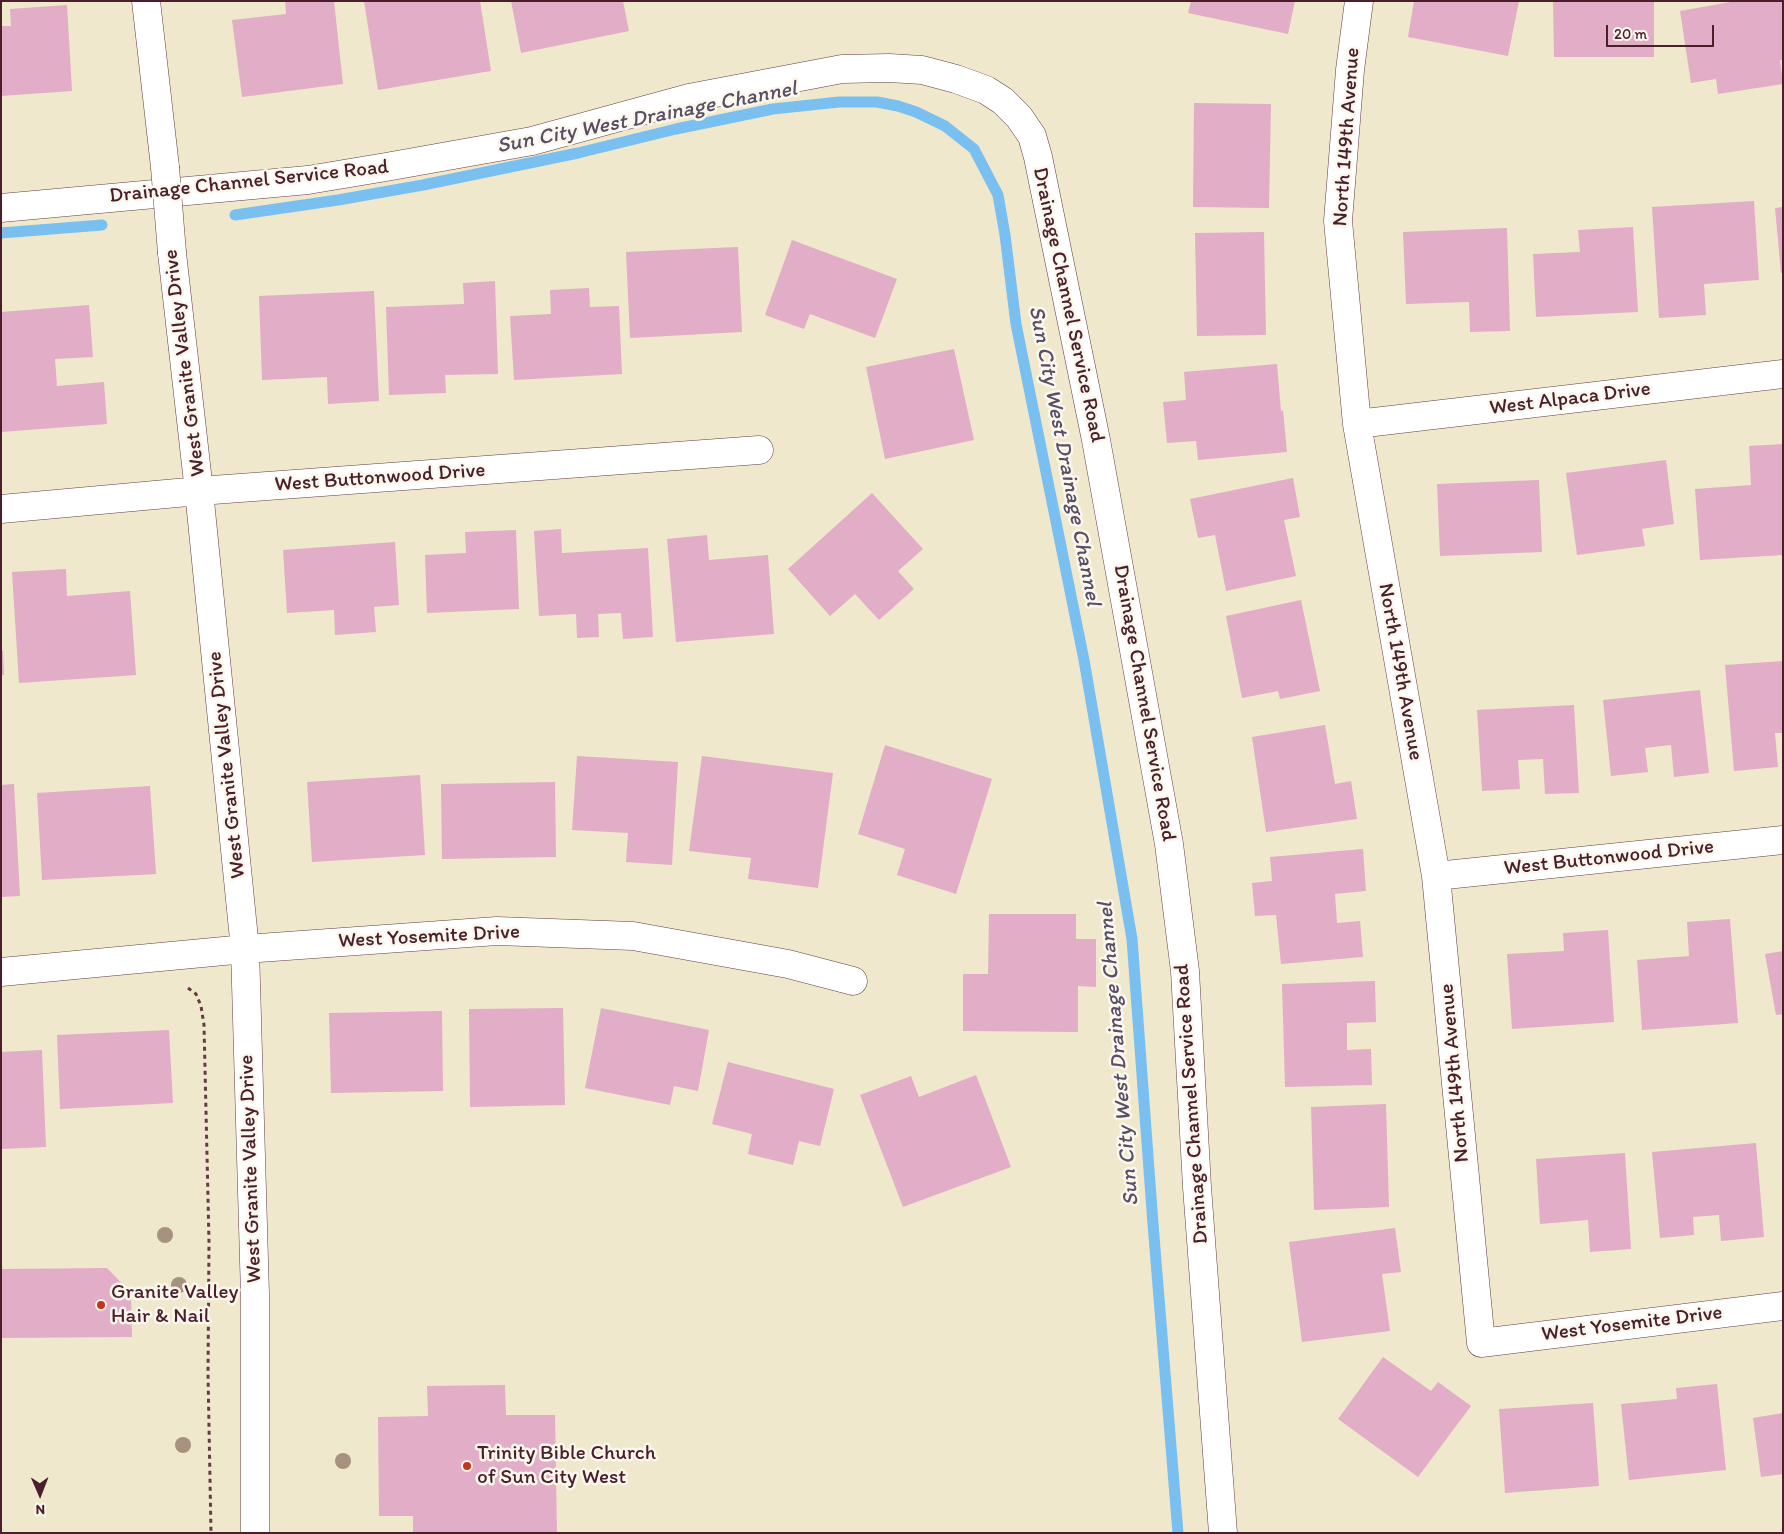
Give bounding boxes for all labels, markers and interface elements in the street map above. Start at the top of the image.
scale bar [1609,15,1716,47]
text: 20 m [1614,25,1647,43]
street label: North 149th Avenue [1328,47,1366,227]
water label: Sun City West Drainage Channel [495,76,799,160]
street label: Drainage Channel Service Road [108,155,390,209]
street label: Drainage Channel Service Road [1026,165,1110,445]
street label: West Granite Valley Drive [159,248,211,478]
water label: Sun City West Drainage Channel [1022,304,1106,608]
street label: West Alpaca Drive [1488,377,1652,421]
street label: West Buttonwood Drive [274,458,486,498]
street label: Drainage Channel Service Road [1107,563,1181,843]
street label: North 149th Avenue [1372,581,1428,763]
street label: West Granite Valley Drive [203,650,251,880]
street label: West Buttonwood Drive [1503,834,1715,882]
water label: Sun City West Drainage Channel [1093,901,1145,1207]
street label: West Yosemite Drive [337,920,521,954]
street label: Drainage Channel Service Road [1170,963,1214,1245]
street label: North 149th Avenue [1435,983,1475,1163]
street label: West Granite Valley Drive [234,1054,268,1284]
place label: Granite Valley Hair & Nail [111,1280,238,1330]
marker: Granite Valley Hair & Nail [95,1299,107,1311]
street label: West Yosemite Drive [1540,1300,1724,1348]
place label: Trinity Bible Church of Sun City West [477,1441,656,1491]
marker: Trinity Bible Church of Sun City West [461,1460,473,1472]
north arrow [15,1469,65,1519]
text: N [35,1501,45,1518]

